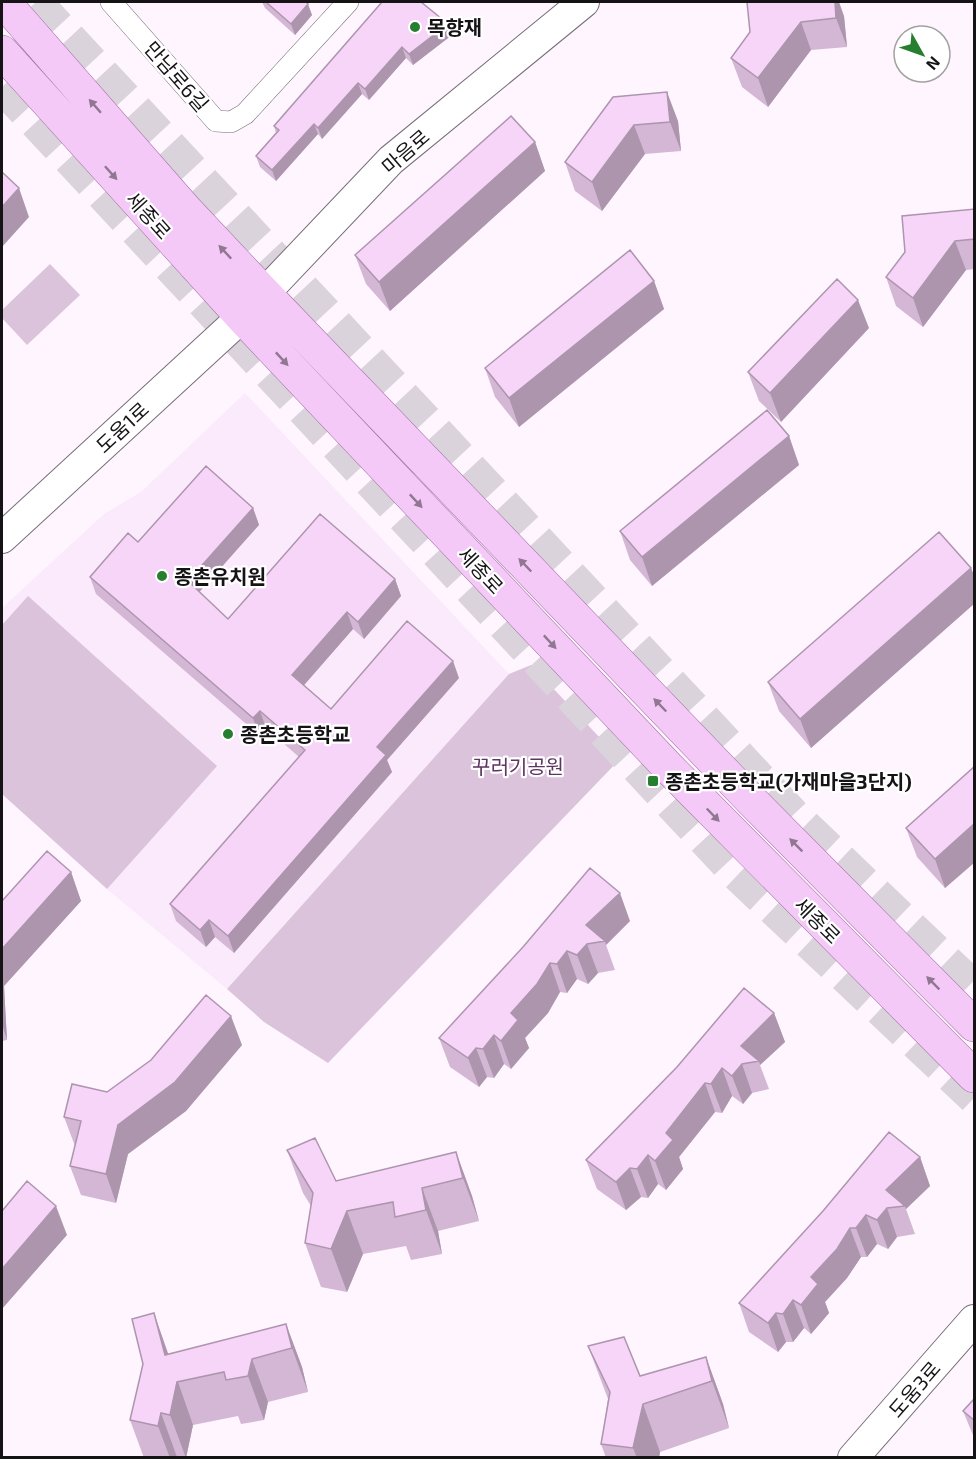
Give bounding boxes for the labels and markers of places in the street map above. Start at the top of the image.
place label: 목향재 [427,15,482,39]
marker: 목향재 [408,20,422,34]
place label: 종촌유치원 [174,564,266,588]
marker: 종촌유치원 [155,569,169,583]
place label: 종촌초등학교 [240,722,350,746]
marker: 종촌초등학교 [221,727,235,741]
place label: 종촌초등학교(가재마을3단지) [665,769,912,793]
marker: 종촌초등학교(가재마을3단지) [646,774,660,788]

